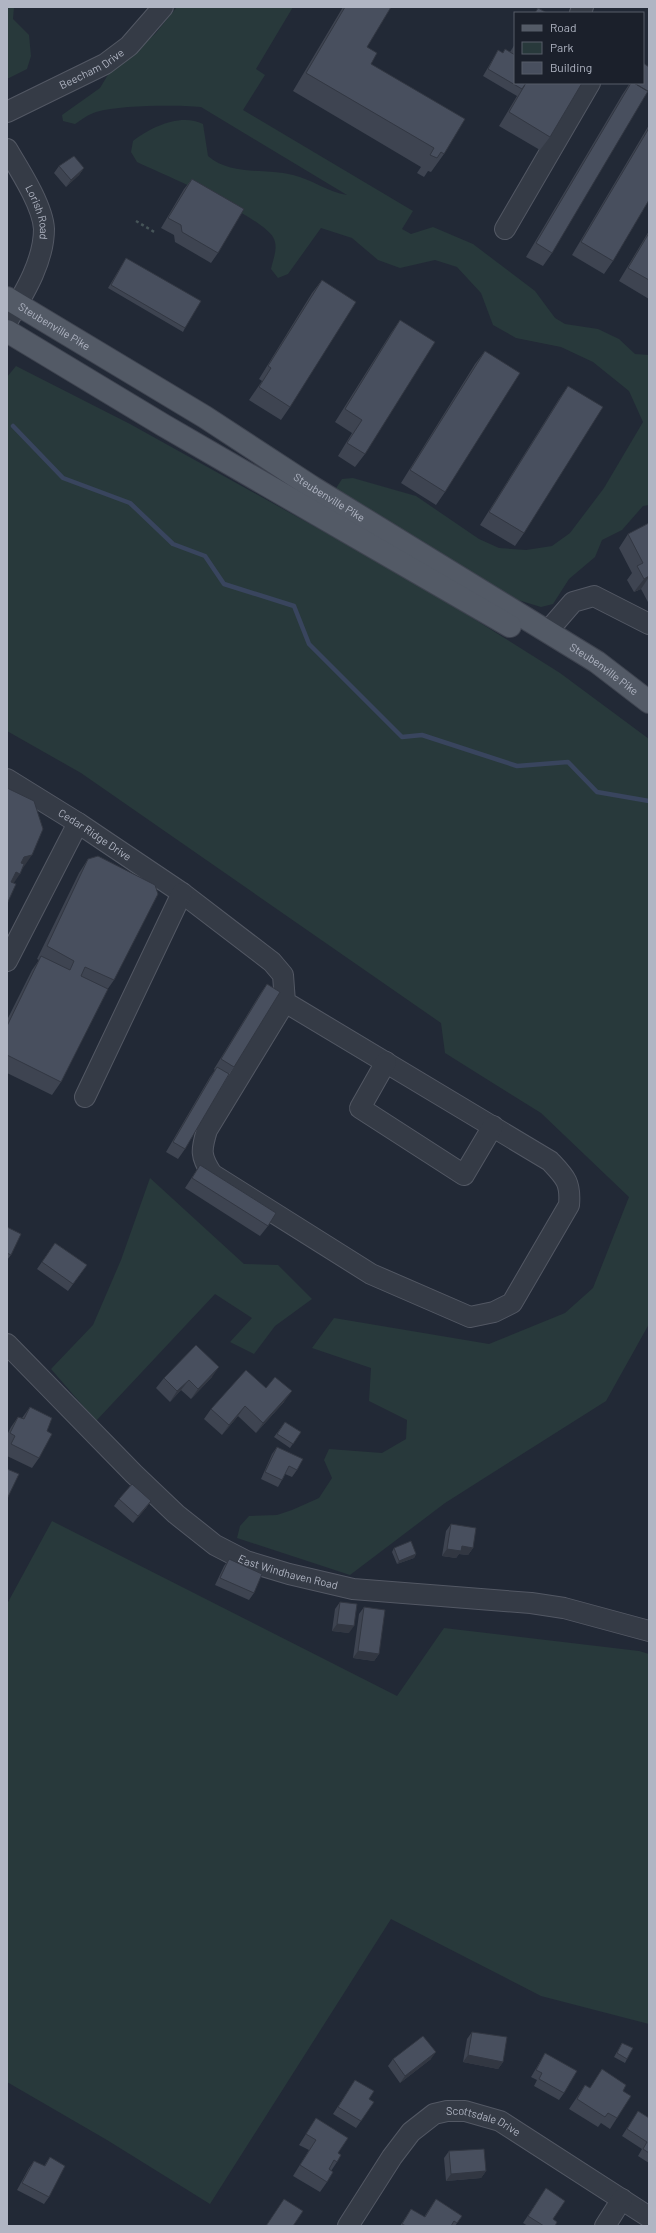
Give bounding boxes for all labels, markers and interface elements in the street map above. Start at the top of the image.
legend [514,12,644,84]
text: Road [550,20,577,34]
text: Park [550,40,574,54]
street label: Beecham Drive [57,45,126,91]
text: Building [550,60,592,74]
street label: Lorish Road [23,183,51,240]
street label: Steubenville Pike [16,299,93,353]
street label: Steubenville Pike [291,470,368,524]
street label: Steubenville Pike [567,640,641,698]
street label: Cedar Ridge Drive [56,806,134,863]
street label: East Windhaven Road [236,1551,339,1591]
street label: Scottsdale Drive [446,2104,523,2139]

